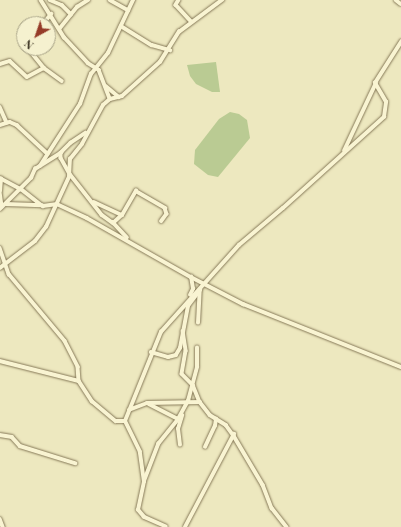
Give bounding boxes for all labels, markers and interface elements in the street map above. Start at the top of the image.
north arrow [16,16,56,56]
text: N [21,37,36,53]

